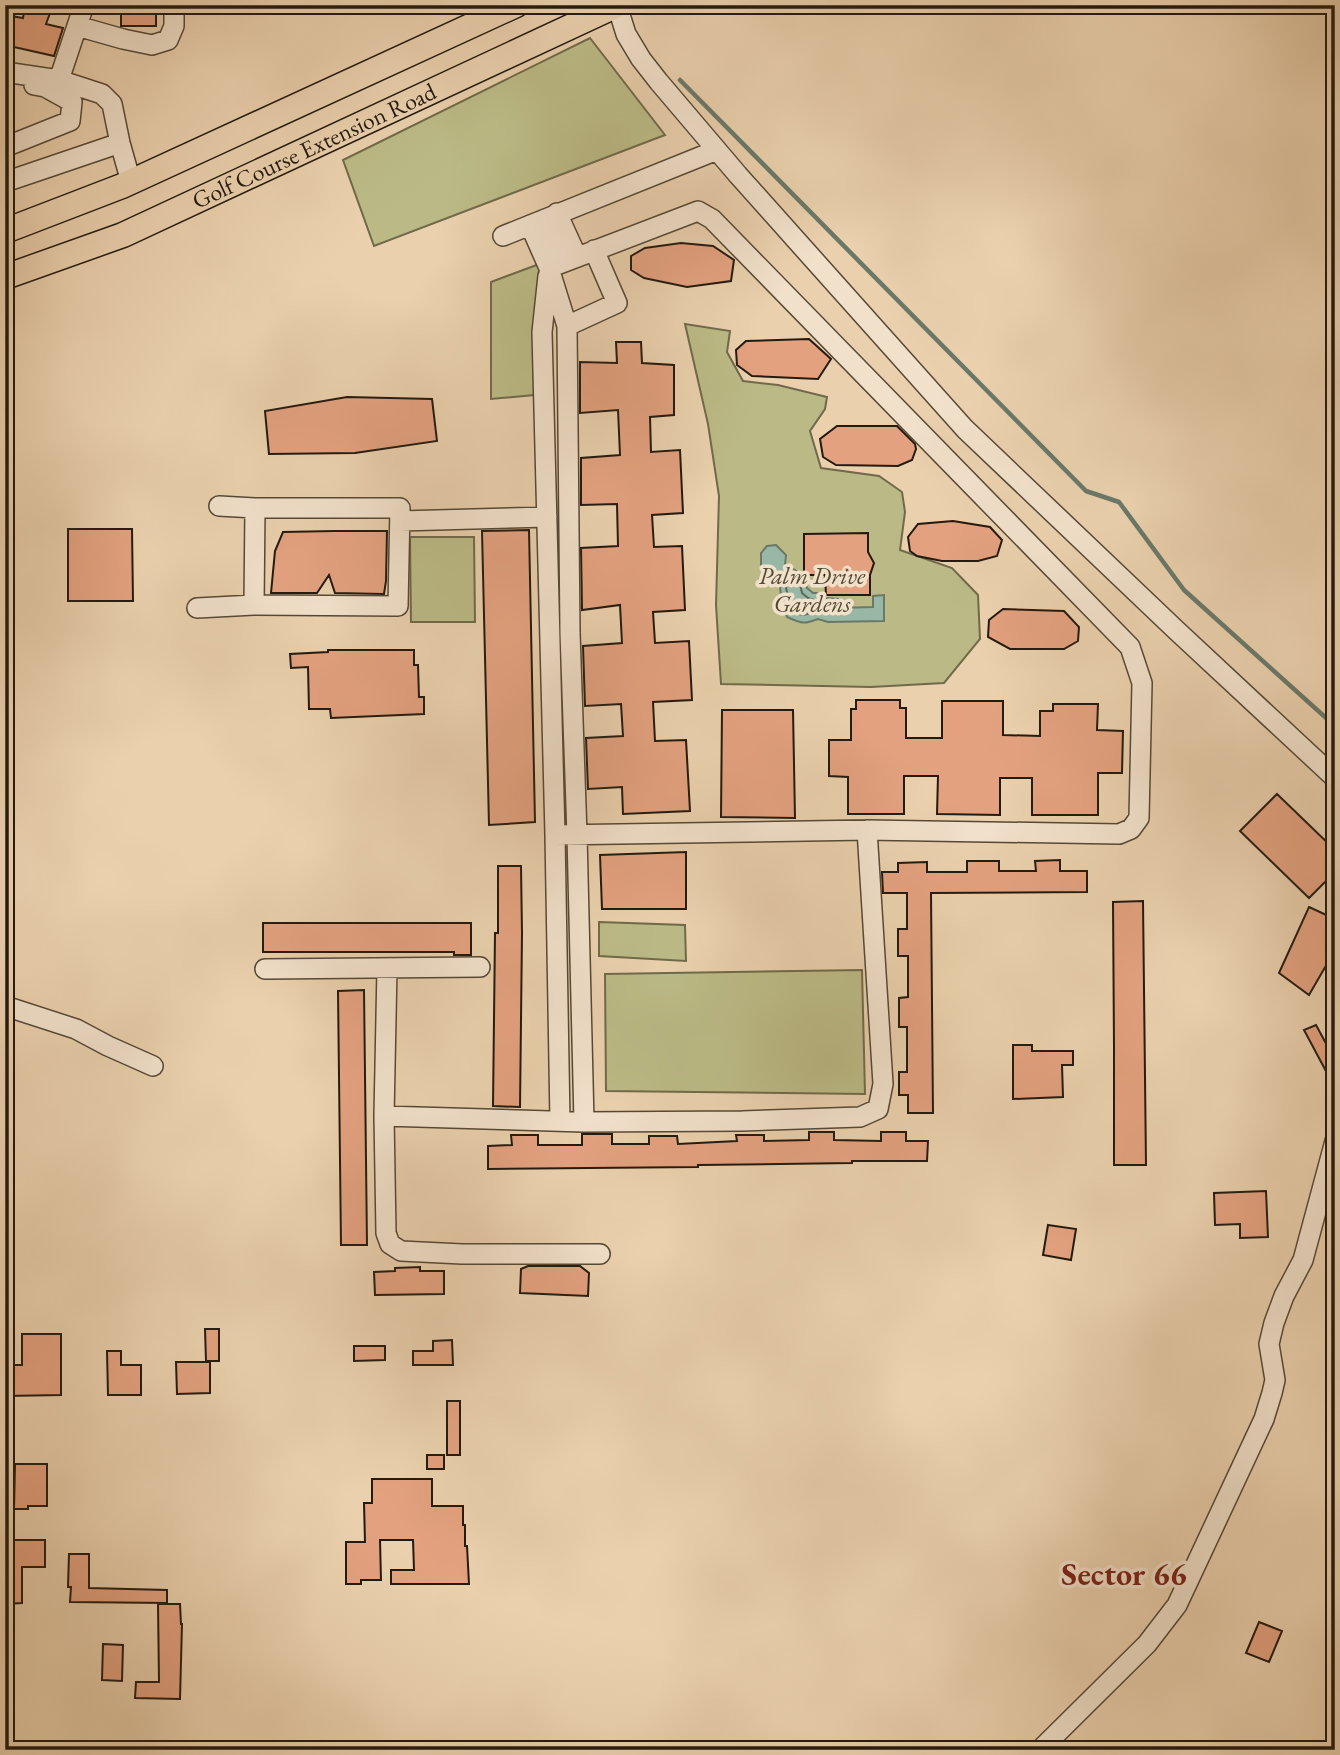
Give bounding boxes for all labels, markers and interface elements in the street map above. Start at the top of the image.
street label: Golf Course Extension Road [187,75,442,216]
park label: Palm Drive Gardens [759,560,866,619]
district label: Sector 66 [1061,1553,1187,1595]

